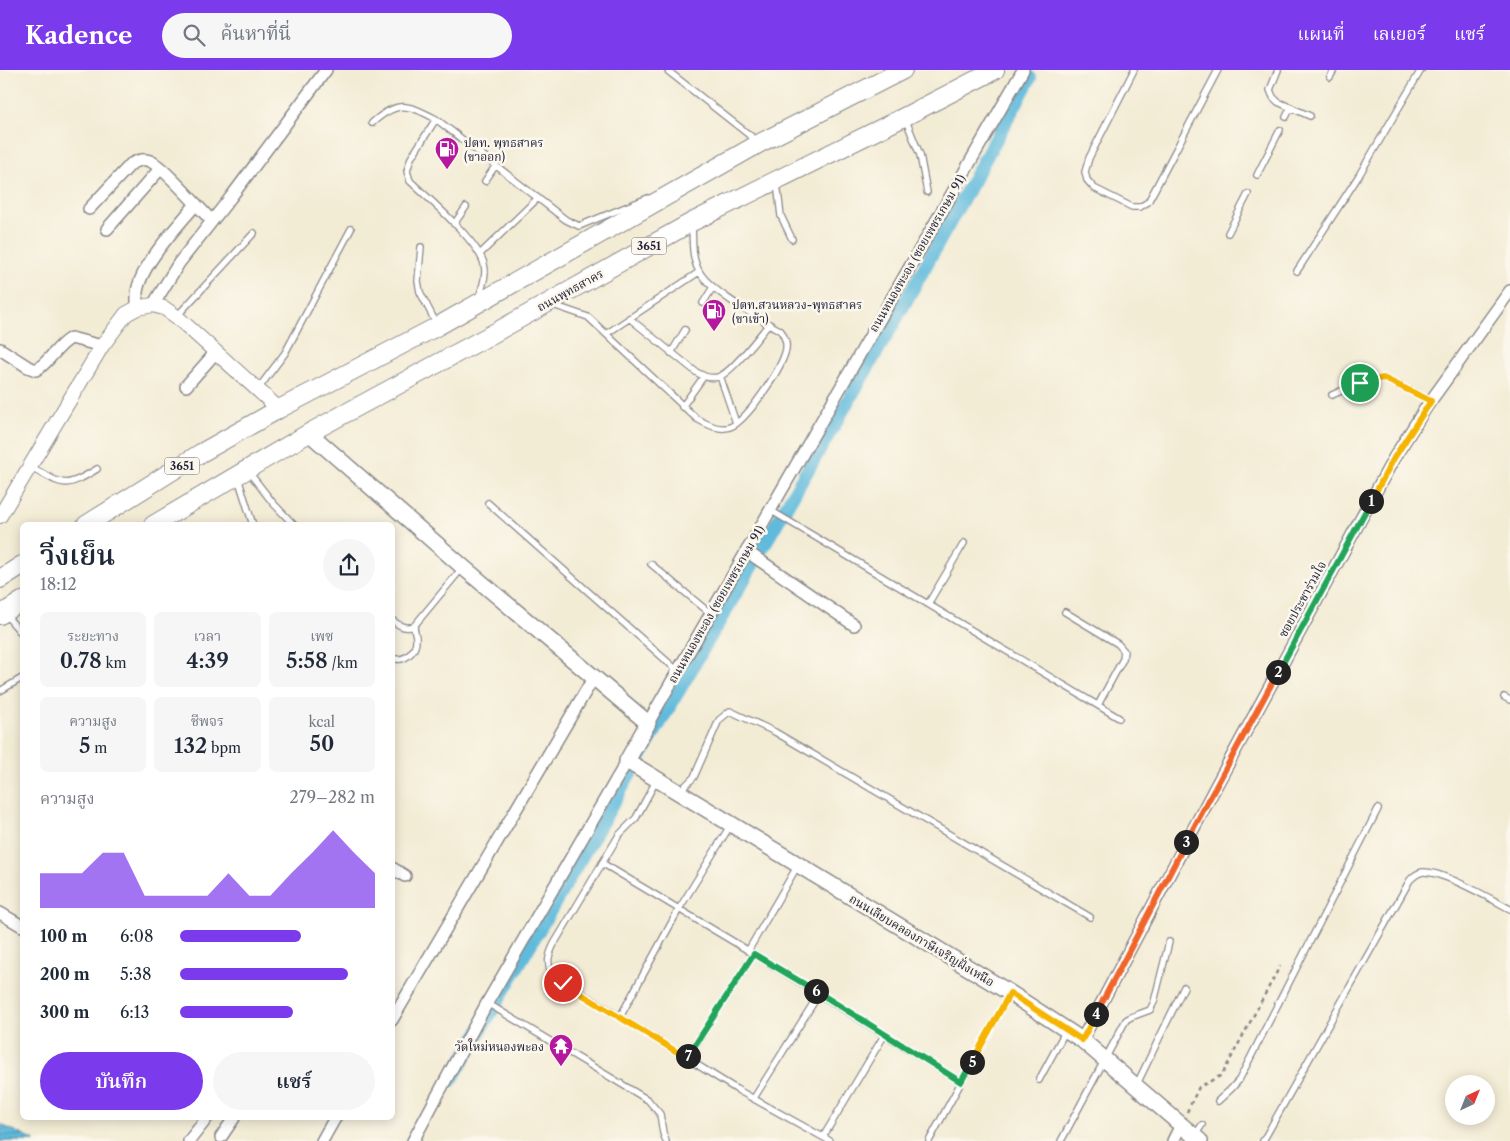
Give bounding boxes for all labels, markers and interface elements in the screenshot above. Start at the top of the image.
search box [162,13,512,58]
text: Kadence [25,21,132,50]
icon: search [180,21,208,49]
text: ค้นหาที่นี่ [220,22,291,45]
text: แผนที่ [1297,23,1345,45]
text: เลเยอร์ [1373,23,1426,45]
text: แชร์ [1454,23,1485,45]
place label: ปตท. พุทธสาคร (ขาออก) [464,135,544,164]
fuel station icon: ปตท. พุทธสาคร (ขาออก) [434,136,460,170]
street label: ถนนหนองพะอง (ซอยเพชรเกษม 91) [866,171,969,334]
road number: 3651 [632,238,666,255]
street label: ถนนพุทธสาคร [534,266,606,315]
place label: ปตท.สวนหลวง-พุทธสาคร (ขาเข้า) [732,297,862,326]
fuel station icon: ปตท.สวนหลวง-พุทธสาคร (ขาเข้า) [701,298,727,332]
pin [1339,362,1381,404]
icon: arrive [1346,369,1374,397]
road number: 3651 [164,458,200,474]
pin: 1 [1358,488,1384,514]
text: 1 [1368,492,1375,510]
street label: ถนนหนองพะอง (ซอยเพชรเกษม 91) [665,522,768,685]
text: วิ่งเย็น [40,538,115,572]
button: share [323,539,375,591]
street label: ซอยประชาร่วมใจ [1274,558,1329,640]
text: 18:12 [40,574,77,594]
text: ระยะทาง [67,627,119,645]
text: เวลา [194,627,221,645]
text: เพซ [310,627,334,645]
text: 0.78 [60,648,102,673]
text: 4:39 [186,648,229,673]
text: 5:58 [286,648,328,673]
text: km [102,654,127,672]
text: /km [328,654,358,672]
pin: 2 [1266,660,1290,684]
text: 2 [1274,663,1283,681]
text: ความสูง [69,712,117,730]
text: ชีพจร [191,712,224,730]
text: kcal [309,713,335,731]
text: 50 [309,731,334,756]
text: 5 [79,733,91,758]
text: 132 [174,733,207,758]
text: m [91,739,107,757]
text: bpm [207,739,241,757]
text: 279–282 m [290,787,375,807]
text: ความสูง [40,788,95,808]
pin: 3 [1174,830,1198,854]
text: 3 [1183,833,1190,851]
street label: ถนนเลียบคลองภาษีเจริญฝั่งเหนือ [847,890,998,989]
text: 100 m [40,926,87,946]
text: 6:08 [120,926,153,946]
pin [542,962,584,1004]
text: 200 m [40,964,90,984]
text: 5:38 [120,964,151,984]
icon: check [549,969,577,997]
pin: 6 [804,978,828,1004]
text: 6 [812,982,821,1000]
text: 300 m [40,1002,89,1022]
text: 6:13 [120,1002,149,1022]
pin: 4 [1084,1002,1108,1026]
text: 4 [1092,1005,1101,1023]
temple icon: วัดใหม่หนองพะอง [548,1033,574,1067]
place label: วัดใหม่หนองพะอง [455,1038,544,1054]
pin: 7 [676,1044,700,1068]
text: 7 [685,1047,692,1065]
pin: 5 [960,1050,984,1074]
button: บันทึก [40,1052,203,1110]
button: แชร์ [213,1052,375,1110]
text: 5 [969,1053,976,1071]
north arrow [1445,1075,1495,1125]
map controls [1445,1075,1495,1125]

